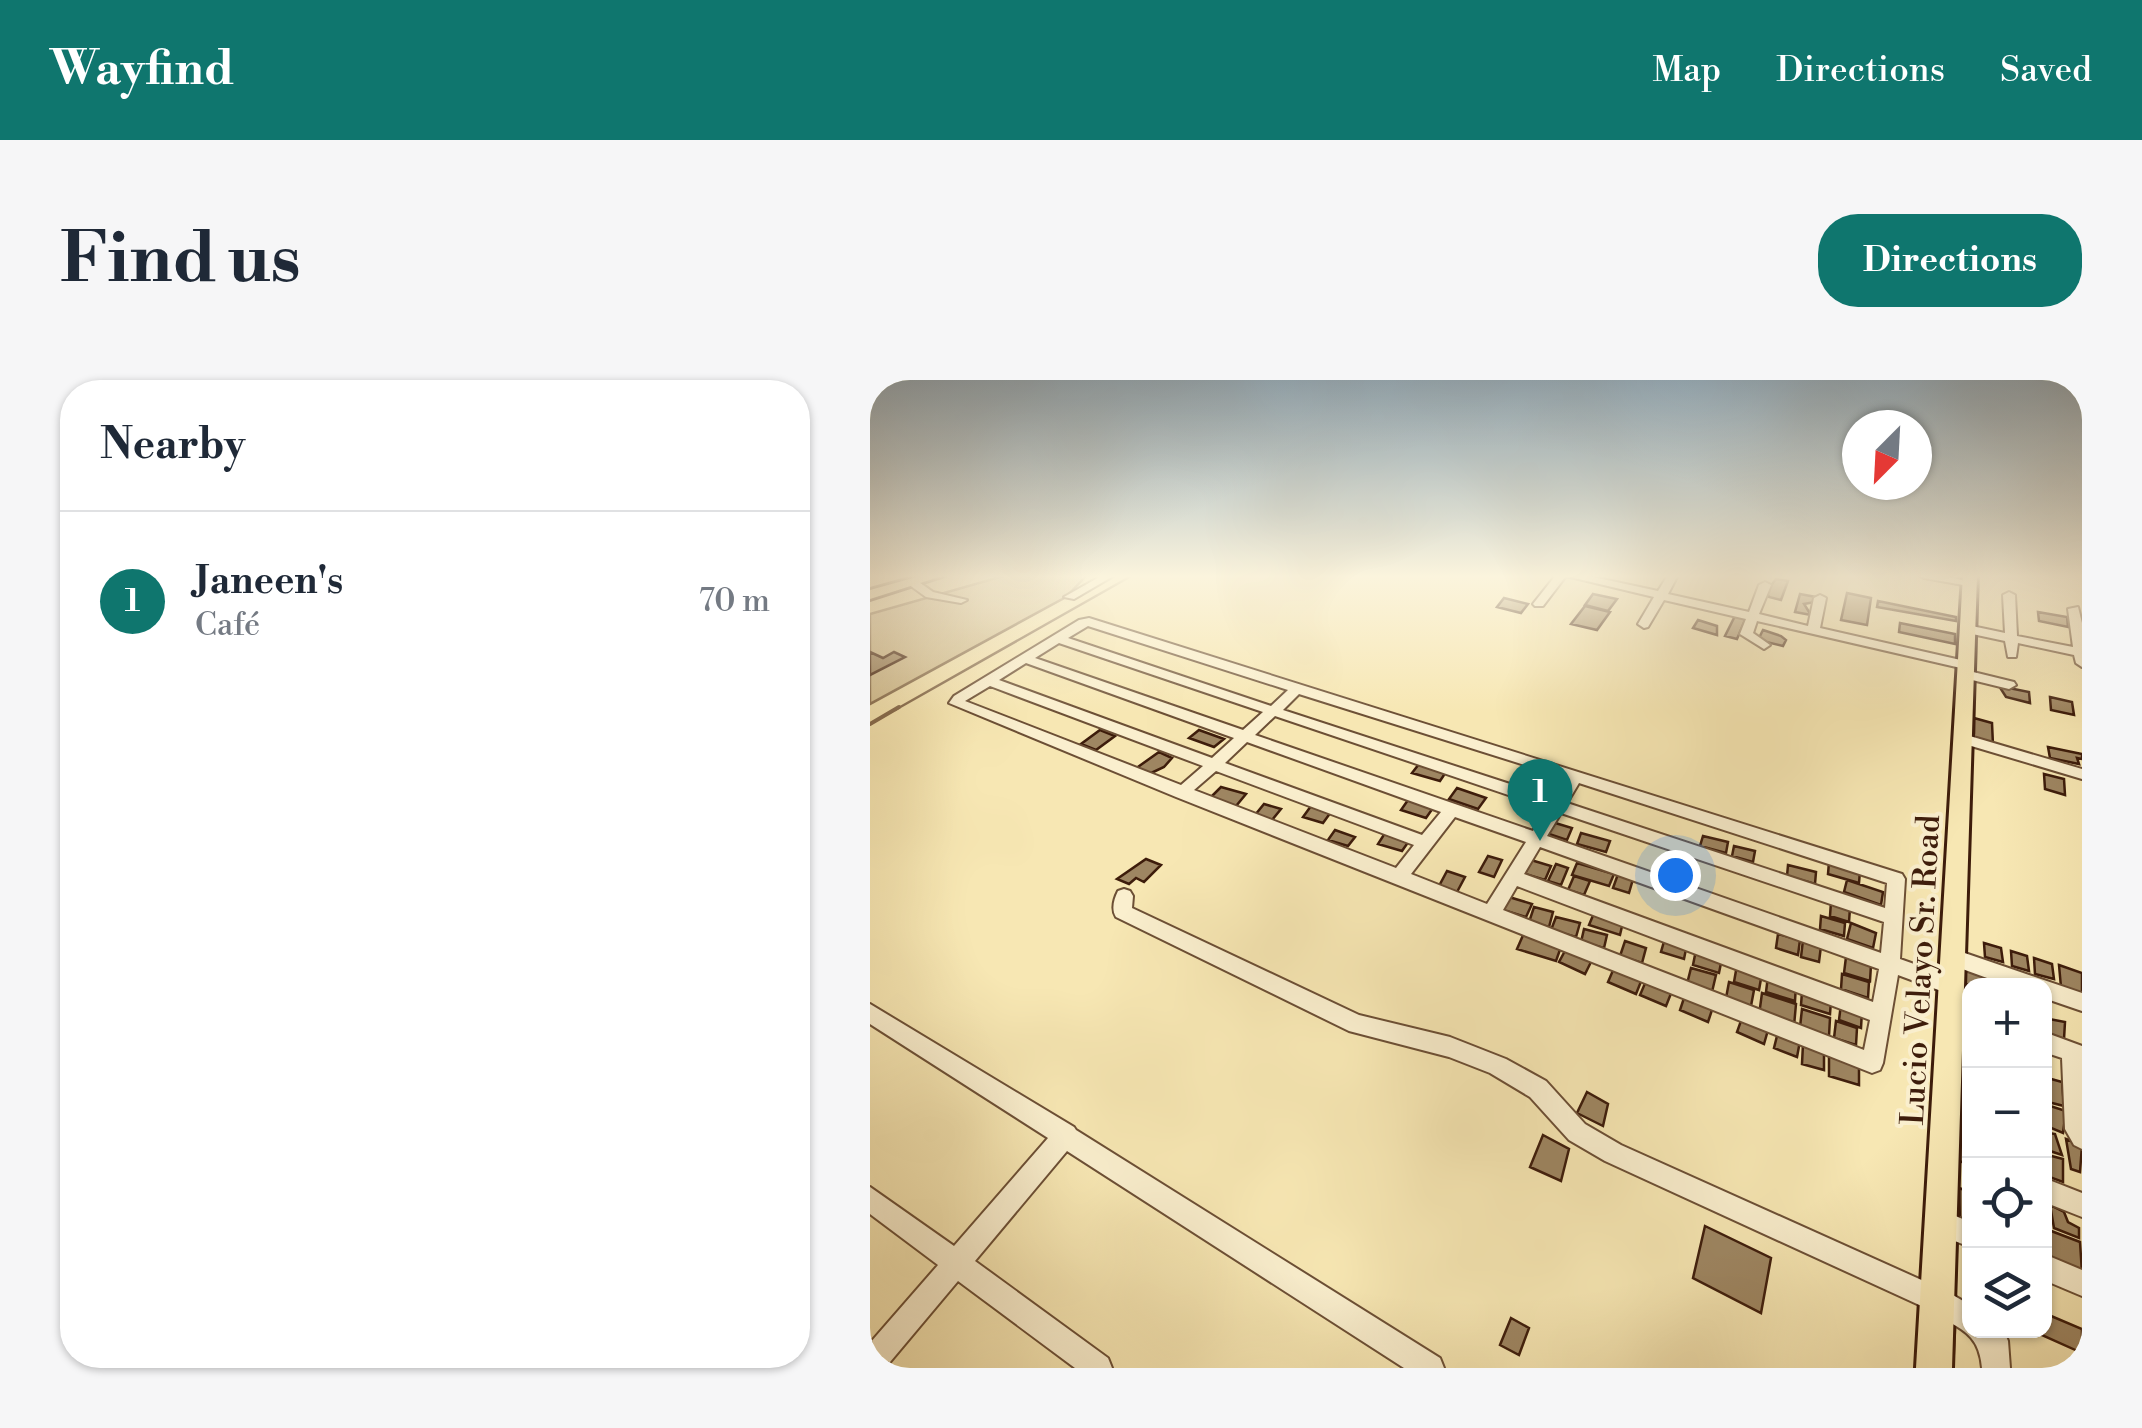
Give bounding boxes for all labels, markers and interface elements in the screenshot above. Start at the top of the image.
text: Wayfind [50,40,234,100]
text: Map [1652,49,1721,92]
text: Directions [1776,49,1945,92]
text: Saved [2000,49,2092,92]
button: Directions [1818,214,2082,307]
text: Find us [60,216,301,304]
north arrow [1842,410,1932,500]
text: Nearby [100,419,245,472]
text: Janeen's [195,558,343,605]
text: 1 [125,581,140,621]
text: 70 m [699,581,770,621]
text: Café [195,605,260,645]
pin: 1 [1508,758,1572,841]
street label: Lucio Velayo Sr. Road [1893,814,1949,1126]
your location [1650,850,1701,901]
map controls [1962,978,2052,1338]
button: + [1962,978,2052,1068]
button: − [1962,1068,2052,1158]
button: locate [1962,1158,2052,1248]
button: layers [1962,1248,2052,1338]

